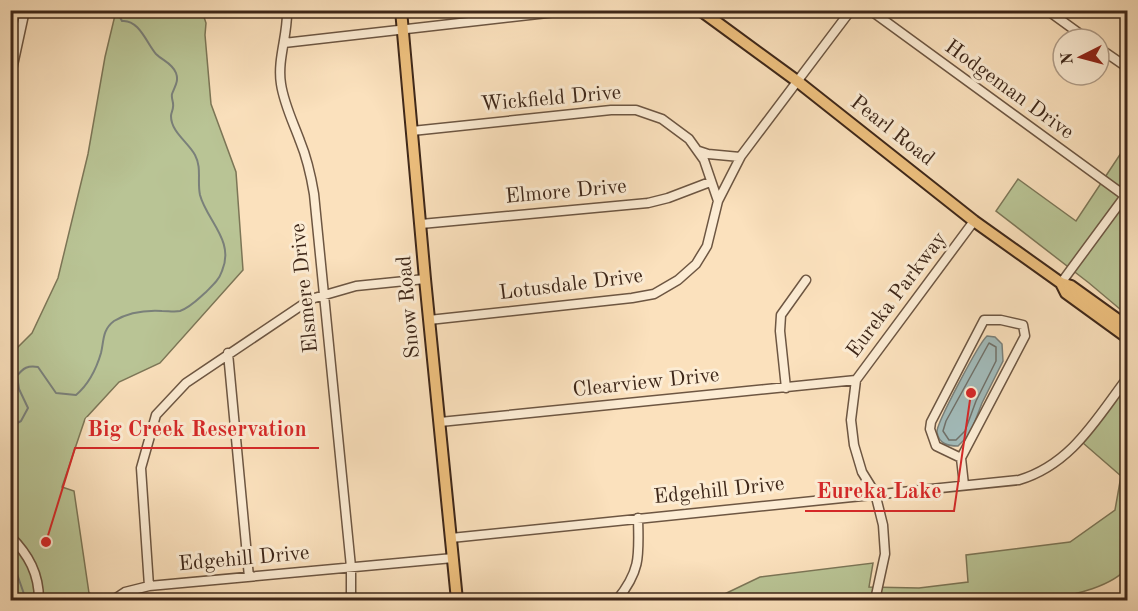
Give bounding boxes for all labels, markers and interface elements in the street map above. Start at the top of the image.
north arrow [1051,27,1111,87]
street label: Hodgeman Drive [941,36,1077,144]
text: N [1059,51,1077,65]
street label: Wickfield Drive [480,82,622,116]
street label: Pearl Road [846,92,938,170]
street label: Elmore Drive [504,176,628,208]
street label: Elsmere Drive [288,222,322,354]
street label: Eureka Parkway [843,228,951,362]
street label: Snow Road [394,255,424,359]
street label: Lotusdale Drive [498,266,644,304]
street label: Clearview Drive [572,365,720,401]
callout: Big Creek Reservation [75,408,319,448]
text: Big Creek Reservation [87,419,307,441]
callout: Eureka Lake [805,471,954,511]
street label: Edgehill Drive [653,474,785,508]
text: Eureka Lake [816,481,942,503]
street label: Edgehill Drive [178,543,310,575]

